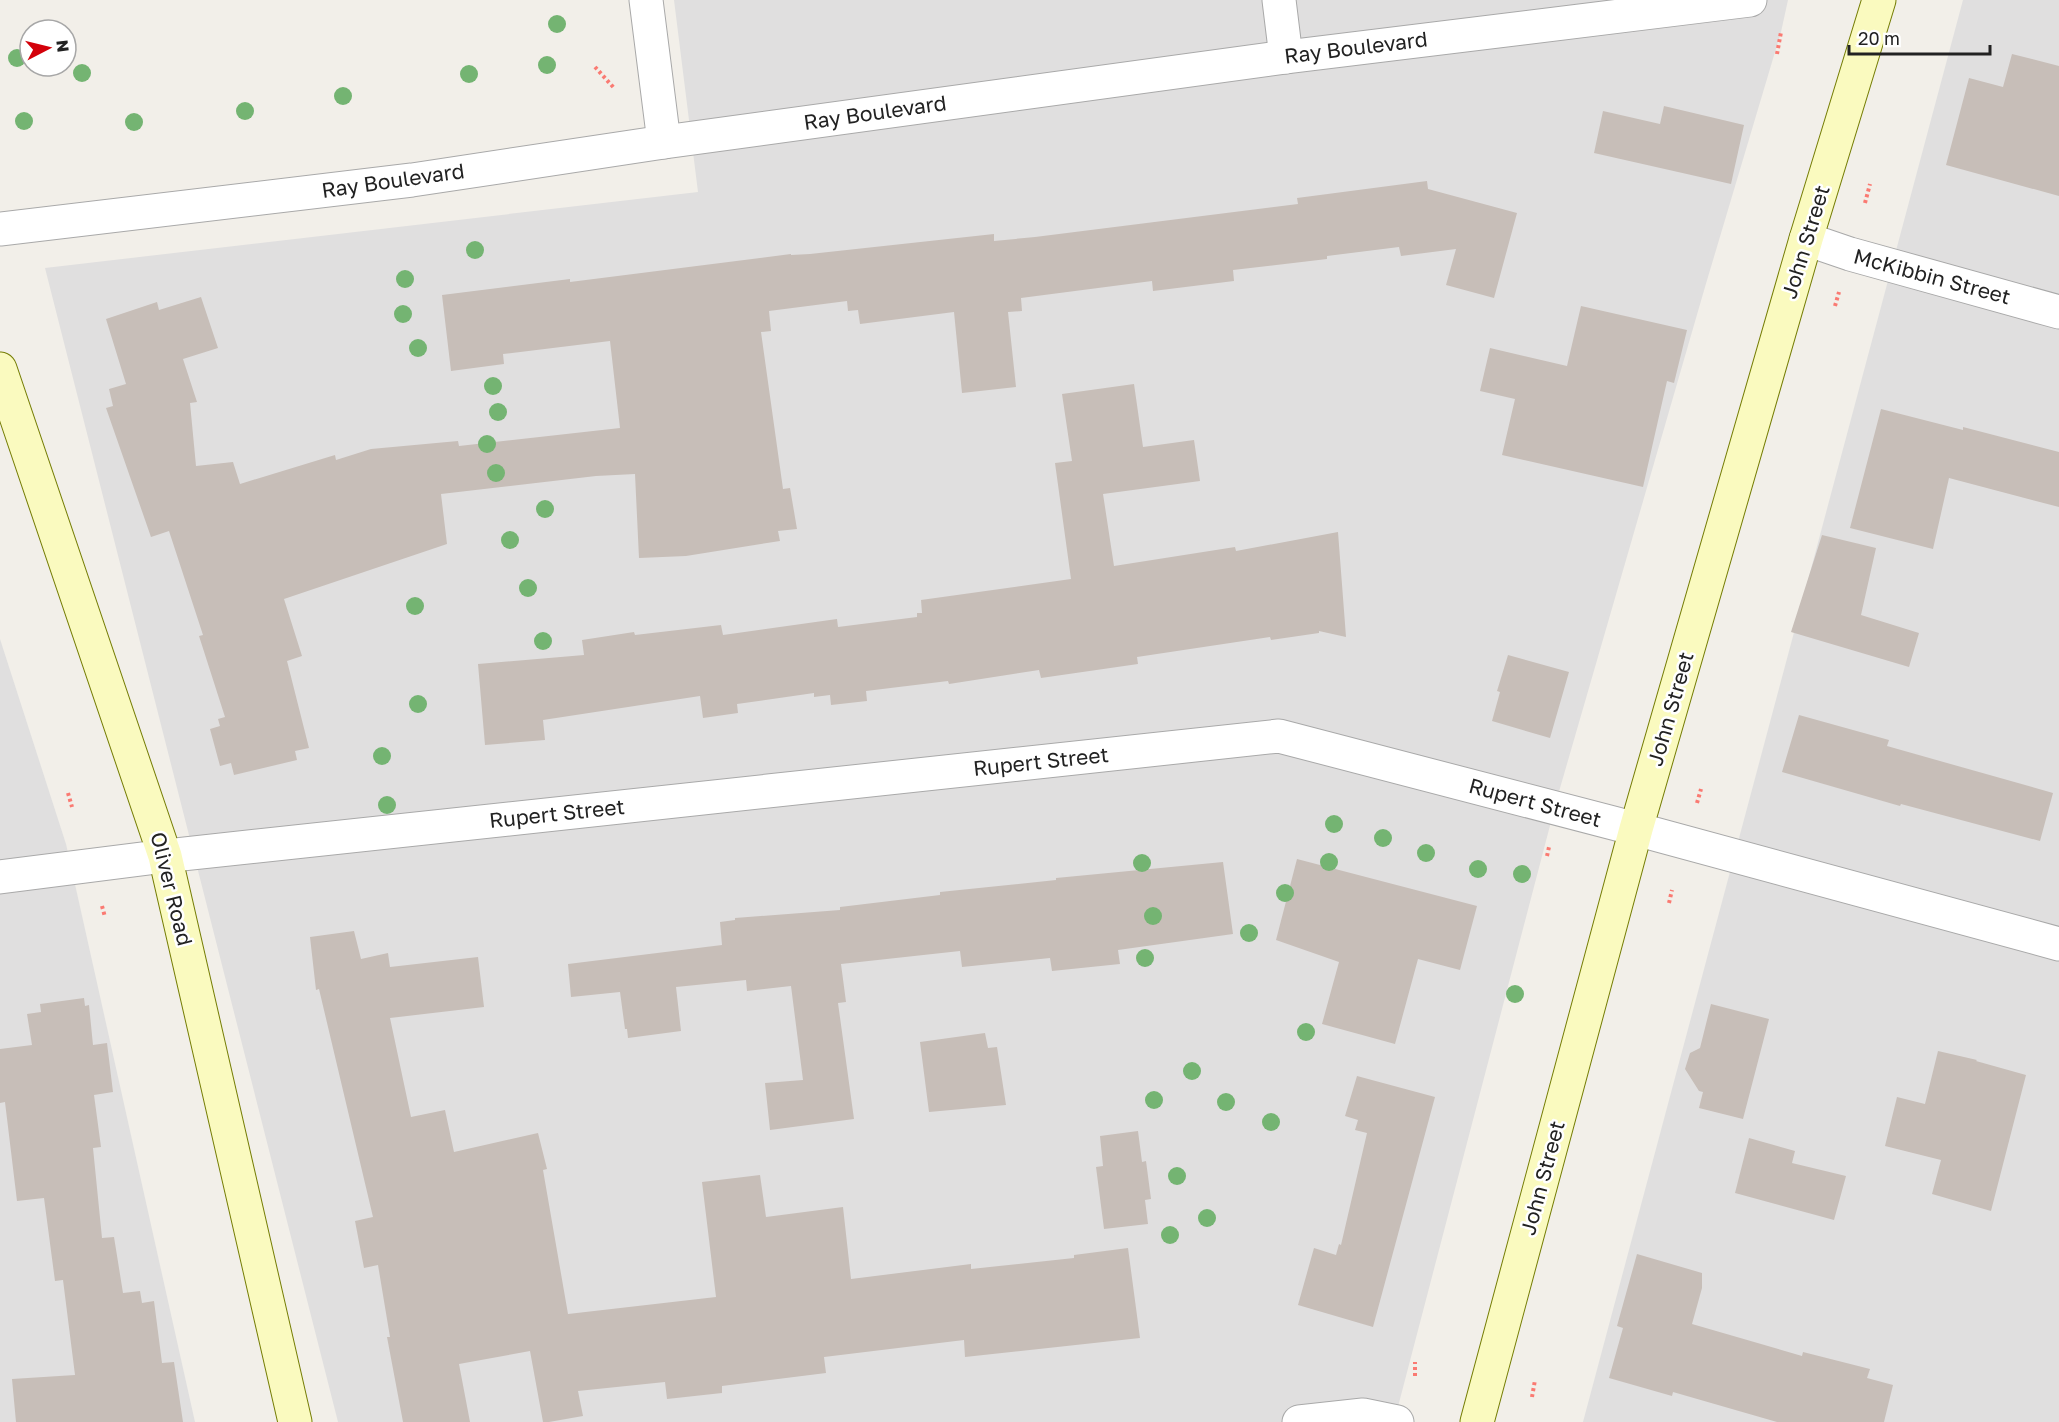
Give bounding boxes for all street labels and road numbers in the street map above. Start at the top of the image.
street label: Ray Boulevard [1283,25,1429,69]
street label: Ray Boulevard [802,89,948,135]
street label: Ray Boulevard [320,157,466,203]
street label: John Street [1775,182,1835,302]
street label: McKibbin Street [1851,243,2014,309]
street label: John Street [1641,649,1699,769]
street label: Rupert Street [972,741,1110,781]
street label: Rupert Street [1466,772,1604,832]
street label: Rupert Street [488,793,626,833]
street label: Oliver Road [145,829,199,948]
street label: John Street [1514,1118,1570,1238]

